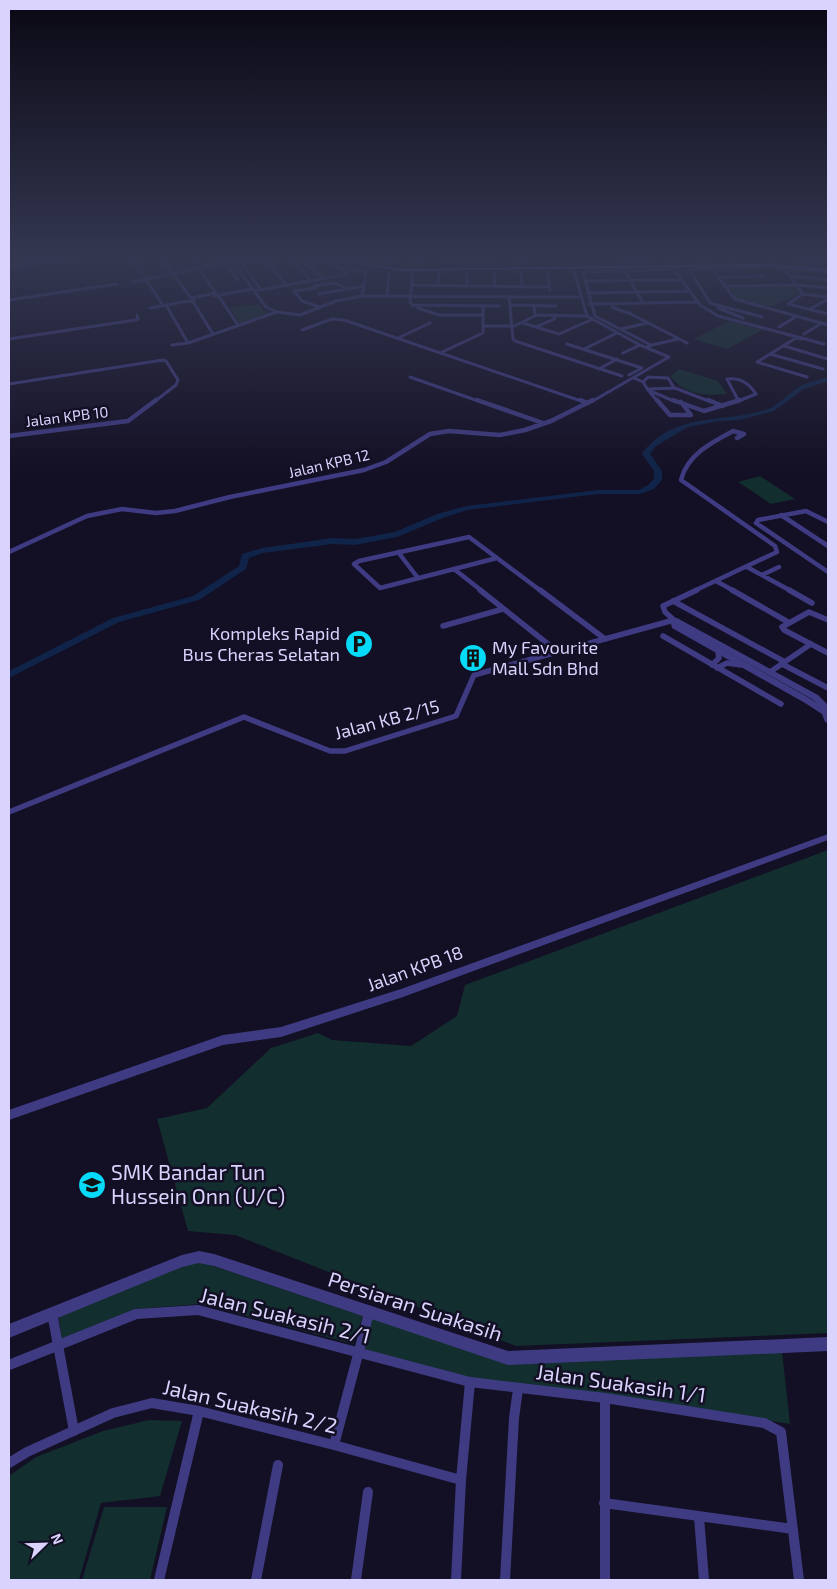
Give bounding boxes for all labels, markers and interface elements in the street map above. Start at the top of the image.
street label: Jalan KPB 10 [24,402,109,430]
street label: Jalan KPB 12 [286,445,371,481]
place label: Kompleks Rapid Bus Cheras Selatan [183,622,340,665]
parking icon: Kompleks Rapid Bus Cheras Selatan [344,629,374,659]
place label: My Favourite Mall Sdn Bhd [492,636,599,679]
building icon: My Favourite Mall Sdn Bhd [458,643,488,673]
street label: Jalan KB 2/15 [332,694,442,744]
street label: Jalan KPB 18 [364,941,466,996]
place label: SMK Bandar Tun Hussein Onn (U/C) [111,1159,285,1208]
school or university icon: SMK Bandar Tun Hussein Onn (U/C) [77,1170,107,1200]
street label: Persiaran Suakasih [325,1266,506,1346]
street label: Jalan Suakasih 2/1 [198,1281,373,1348]
street label: Jalan Suakasih 1/1 [535,1358,708,1407]
street label: Jalan Suakasih 2/2 [161,1373,340,1438]
north arrow [20,1519,70,1569]
text: N [48,1531,67,1547]

